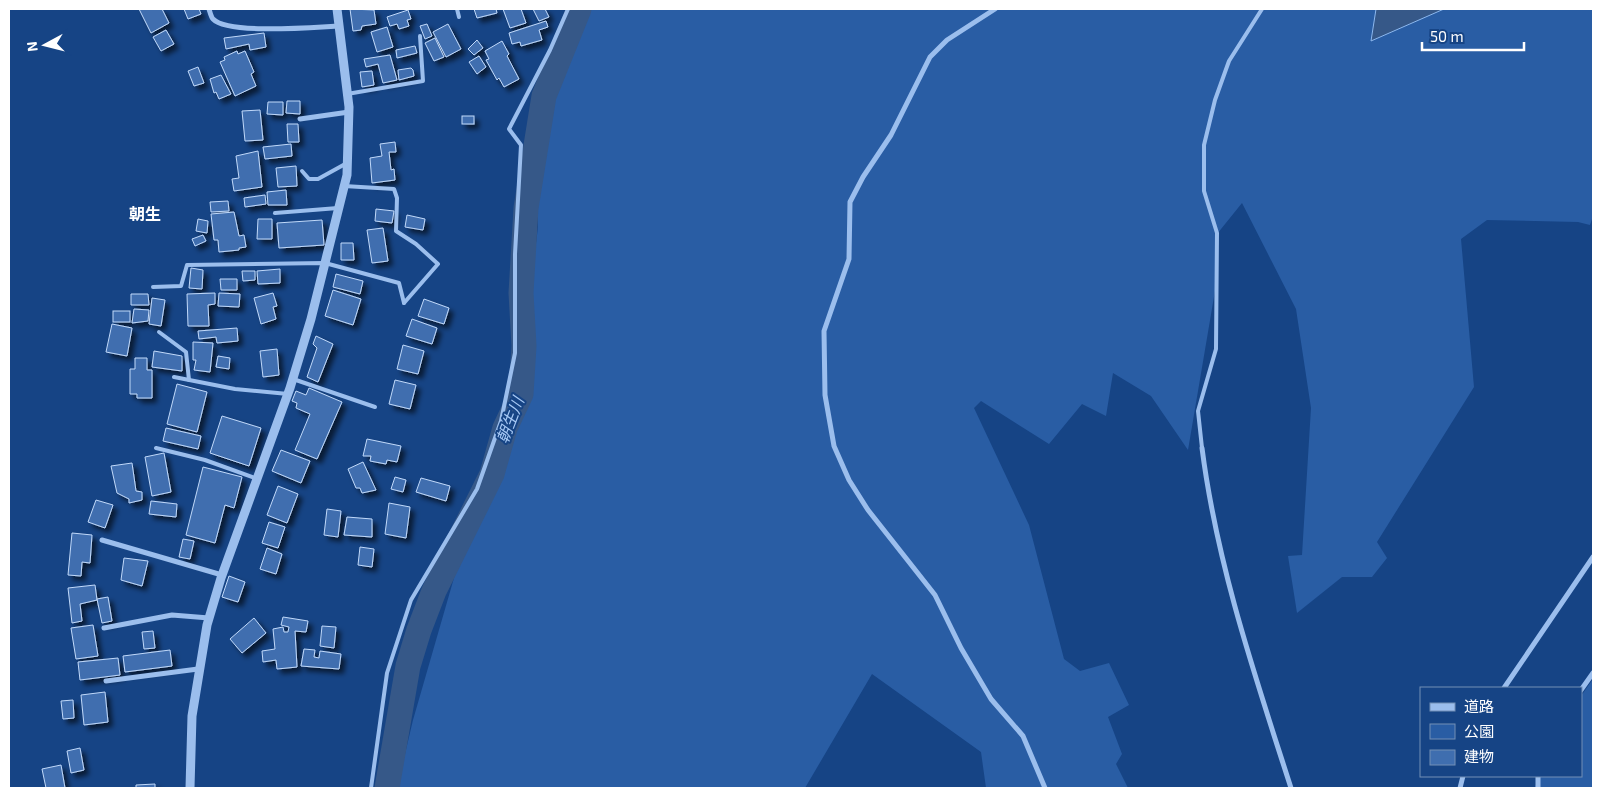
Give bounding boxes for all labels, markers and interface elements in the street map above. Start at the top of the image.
north arrow [20,20,70,70]
scale bar [1422,20,1524,52]
text: 50 m [1430,27,1464,45]
text: N [23,41,41,53]
district label: 朝生 [129,204,161,223]
water label: 朝生川 [492,392,528,446]
legend [1420,687,1582,777]
text: 道路 [1464,697,1494,715]
text: 公園 [1464,722,1494,740]
text: 建物 [1464,747,1494,765]

